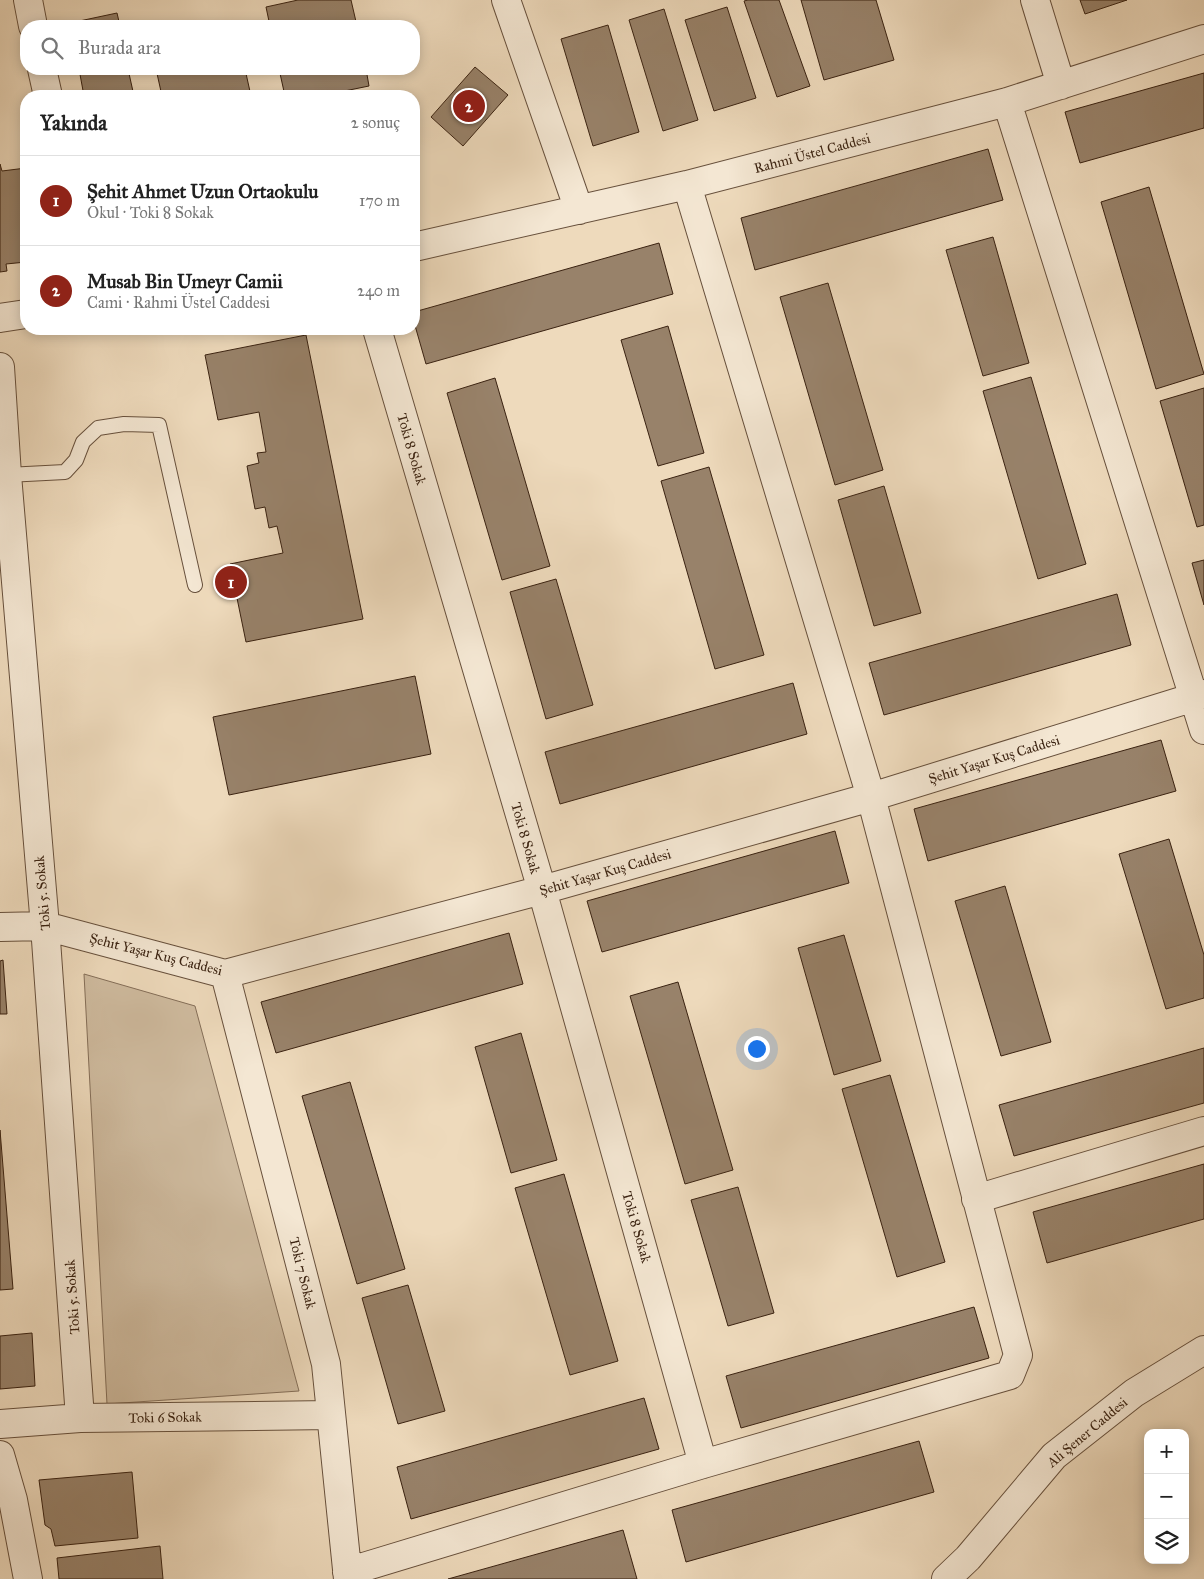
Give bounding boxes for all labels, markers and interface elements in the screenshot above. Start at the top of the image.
search box [20,20,420,75]
icon: search [38,34,66,62]
text: Burada ara [78,36,161,59]
pin: 2 [453,87,485,125]
text: Yakında [40,110,107,136]
text: 2 sonuç [351,113,400,132]
street label: Rahmi Üstel Caddesi [752,128,872,177]
text: Şehit Ahmet Uzun Ortaokulu [87,180,318,203]
text: 1 [53,191,59,210]
text: 170 m [359,191,400,210]
text: Okul · Toki 8 Sokak [87,203,214,222]
text: Musab Bin Umeyr Camii [87,270,283,293]
text: 2 [52,281,60,300]
text: 240 m [357,281,400,300]
text: Cami · Rahmi Üstel Caddesi [87,293,270,312]
street label: Toki 8 Sokak [393,412,430,487]
pin: 1 [215,563,247,601]
street label: Şehit Yaşar Kuş Caddesi [927,731,1062,788]
street label: Toki 8 Sokak [507,801,544,876]
street label: Şehit Yaşar Kuş Caddesi [537,845,673,899]
street label: Toki 5. Sokak [31,854,54,931]
street label: Şehit Yaşar Kuş Caddesi [88,930,224,979]
your location [744,1036,770,1062]
street label: Toki 8 Sokak [618,1190,655,1265]
street label: Toki 7 Sokak [285,1235,320,1311]
street label: Toki 5. Sokak [61,1258,84,1335]
street label: Ali Şener Caddesi [1043,1394,1131,1472]
street label: Toki 6 Sokak [128,1408,202,1427]
map controls [1144,1429,1189,1564]
button: + [1144,1429,1189,1474]
button: − [1144,1474,1189,1519]
button: layers [1144,1519,1189,1564]

